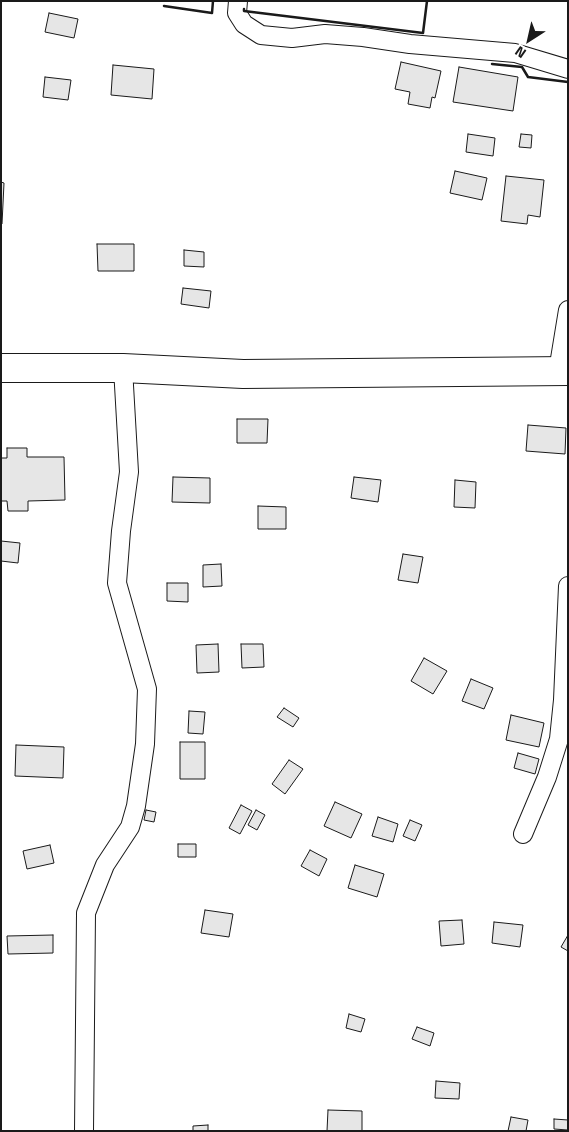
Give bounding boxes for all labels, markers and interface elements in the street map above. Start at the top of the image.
north arrow [504,15,554,65]
text: N [510,41,530,64]

